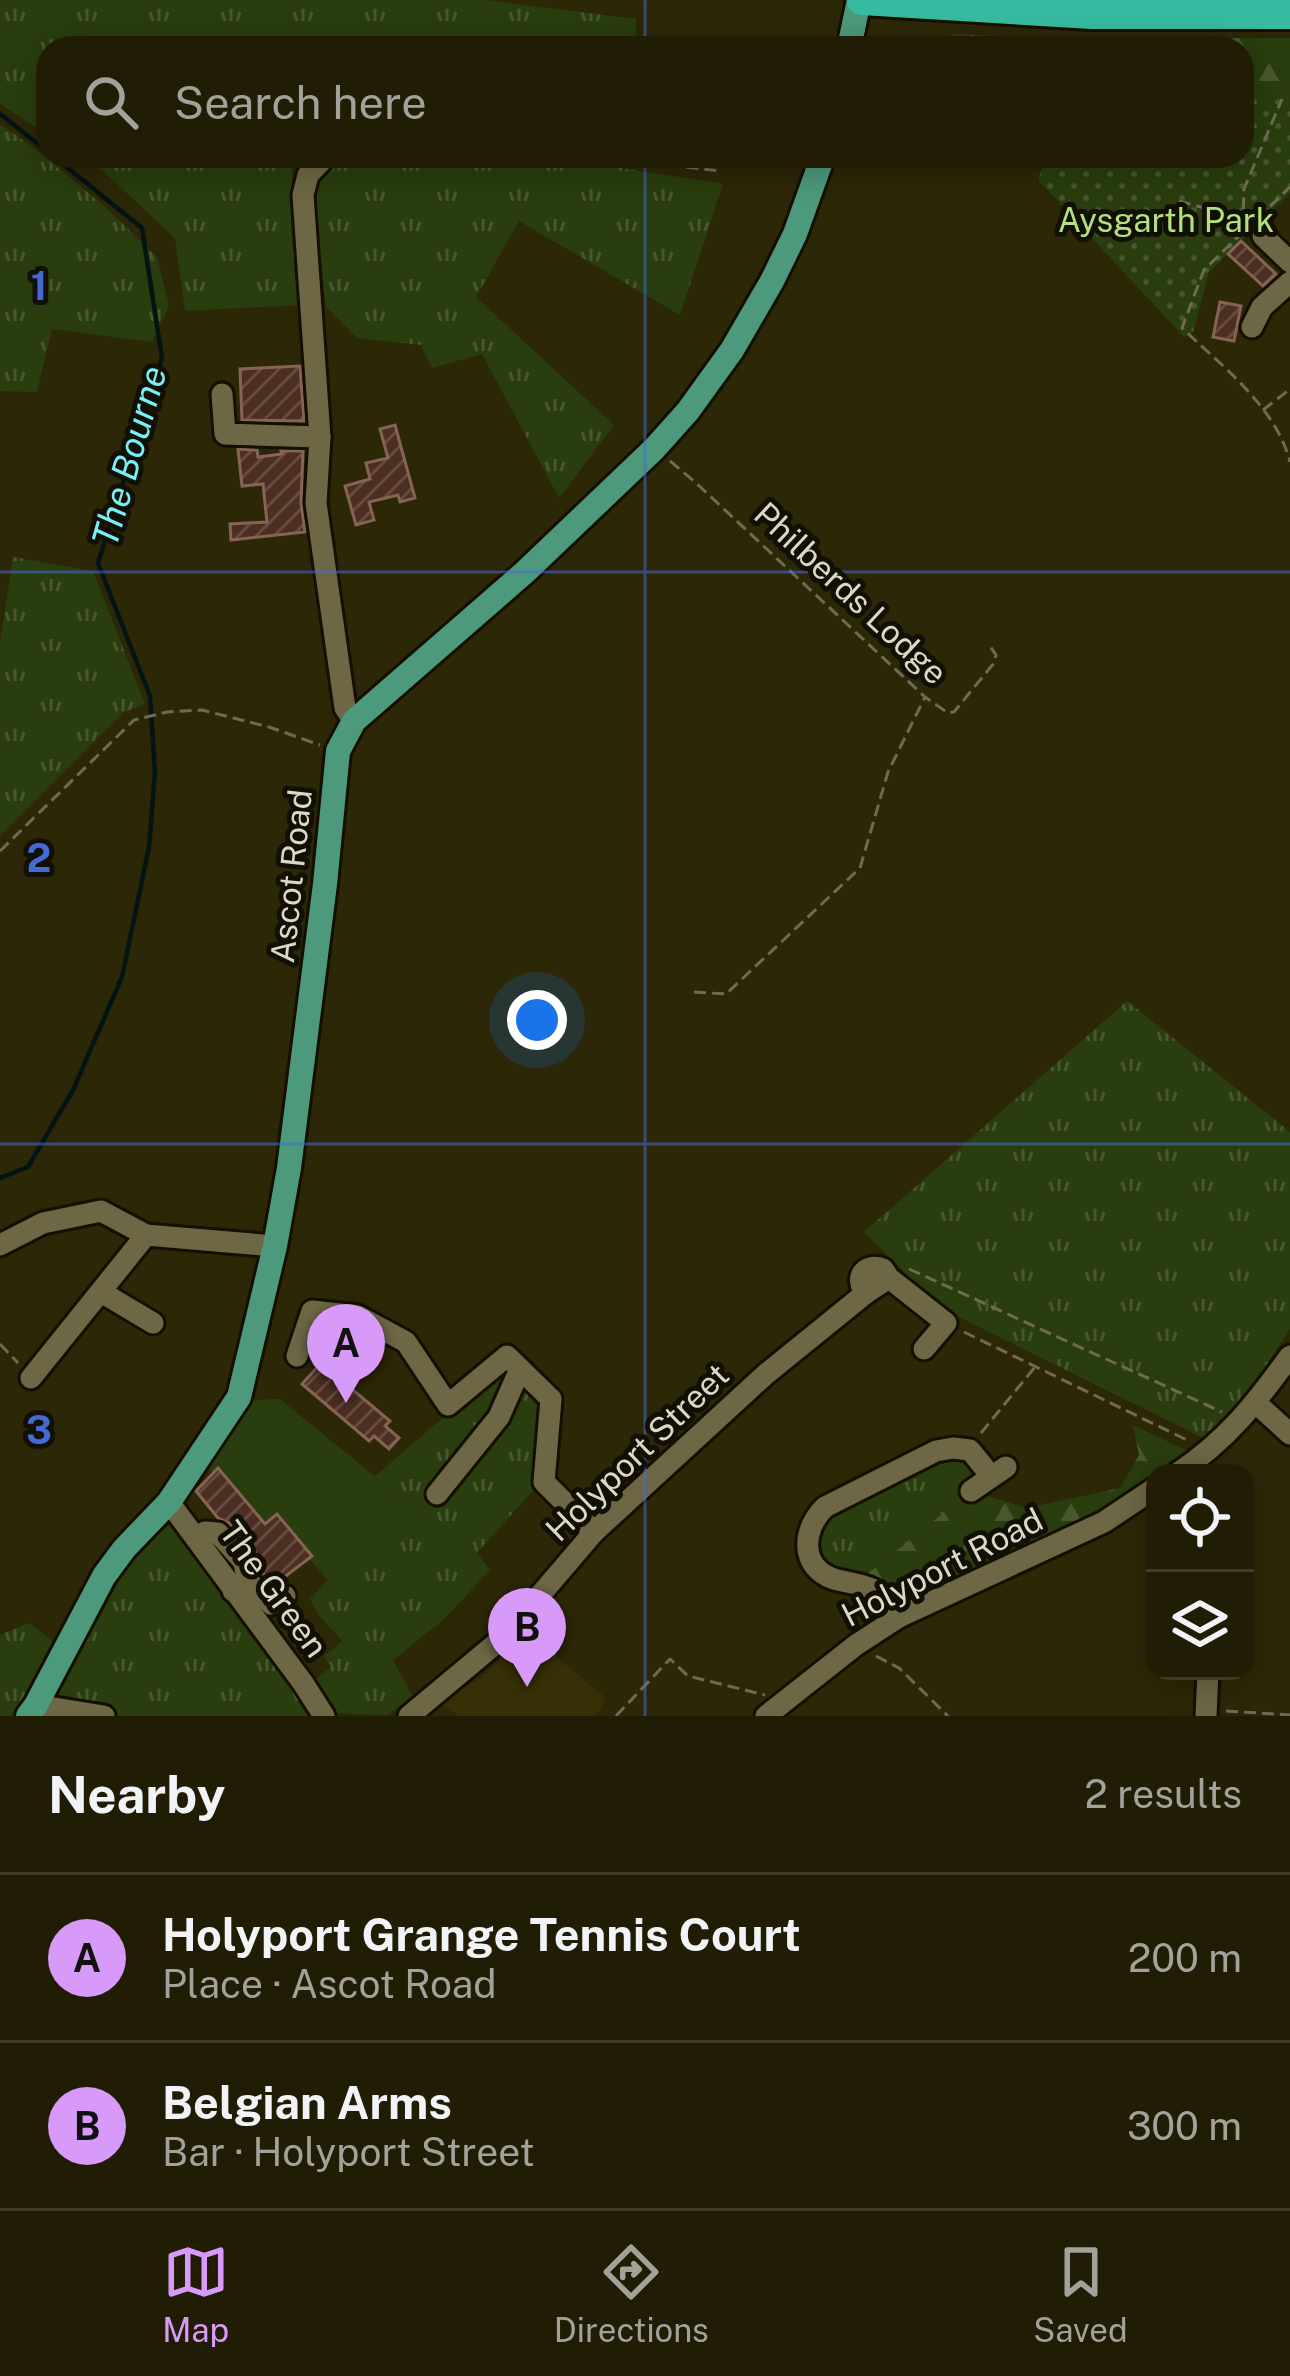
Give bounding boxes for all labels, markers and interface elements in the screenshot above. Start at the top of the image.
search box [36,36,1254,168]
icon: search [78,69,144,135]
text: Search here [174,76,427,129]
park label: Aysgarth Park [1058,201,1274,239]
text: 1 [31,263,47,309]
water label: The Bourne [83,361,175,551]
street label: Philberds Lodge [747,494,955,692]
street label: Ascot Road [263,787,319,965]
text: 2 [27,835,51,881]
your location [507,990,567,1050]
pin: A [307,1304,385,1403]
street label: Holyport Street [538,1355,736,1549]
text: 3 [26,1407,52,1453]
map controls [1146,1464,1254,1680]
button: locate [1146,1464,1254,1572]
street label: Holyport Road [835,1500,1049,1634]
street label: The Green [212,1514,336,1664]
button: layers [1146,1572,1254,1680]
pin: B [488,1588,566,1687]
text: Nearby [48,1765,225,1824]
text: 2 results [1085,1771,1242,1817]
text: Holyport Grange Tennis Court [162,1908,801,1961]
text: A [73,1935,101,1981]
text: 200 m [1128,1935,1242,1981]
text: Place · Ascot Road [162,1961,497,2007]
text: Belgian Arms [162,2076,452,2129]
text: B [74,2103,100,2149]
text: 300 m [1127,2103,1242,2149]
text: Bar · Holyport Street [162,2129,535,2175]
tab: Map [162,2239,229,2349]
tab: Directions [554,2239,709,2349]
tab: Saved [1033,2239,1128,2349]

